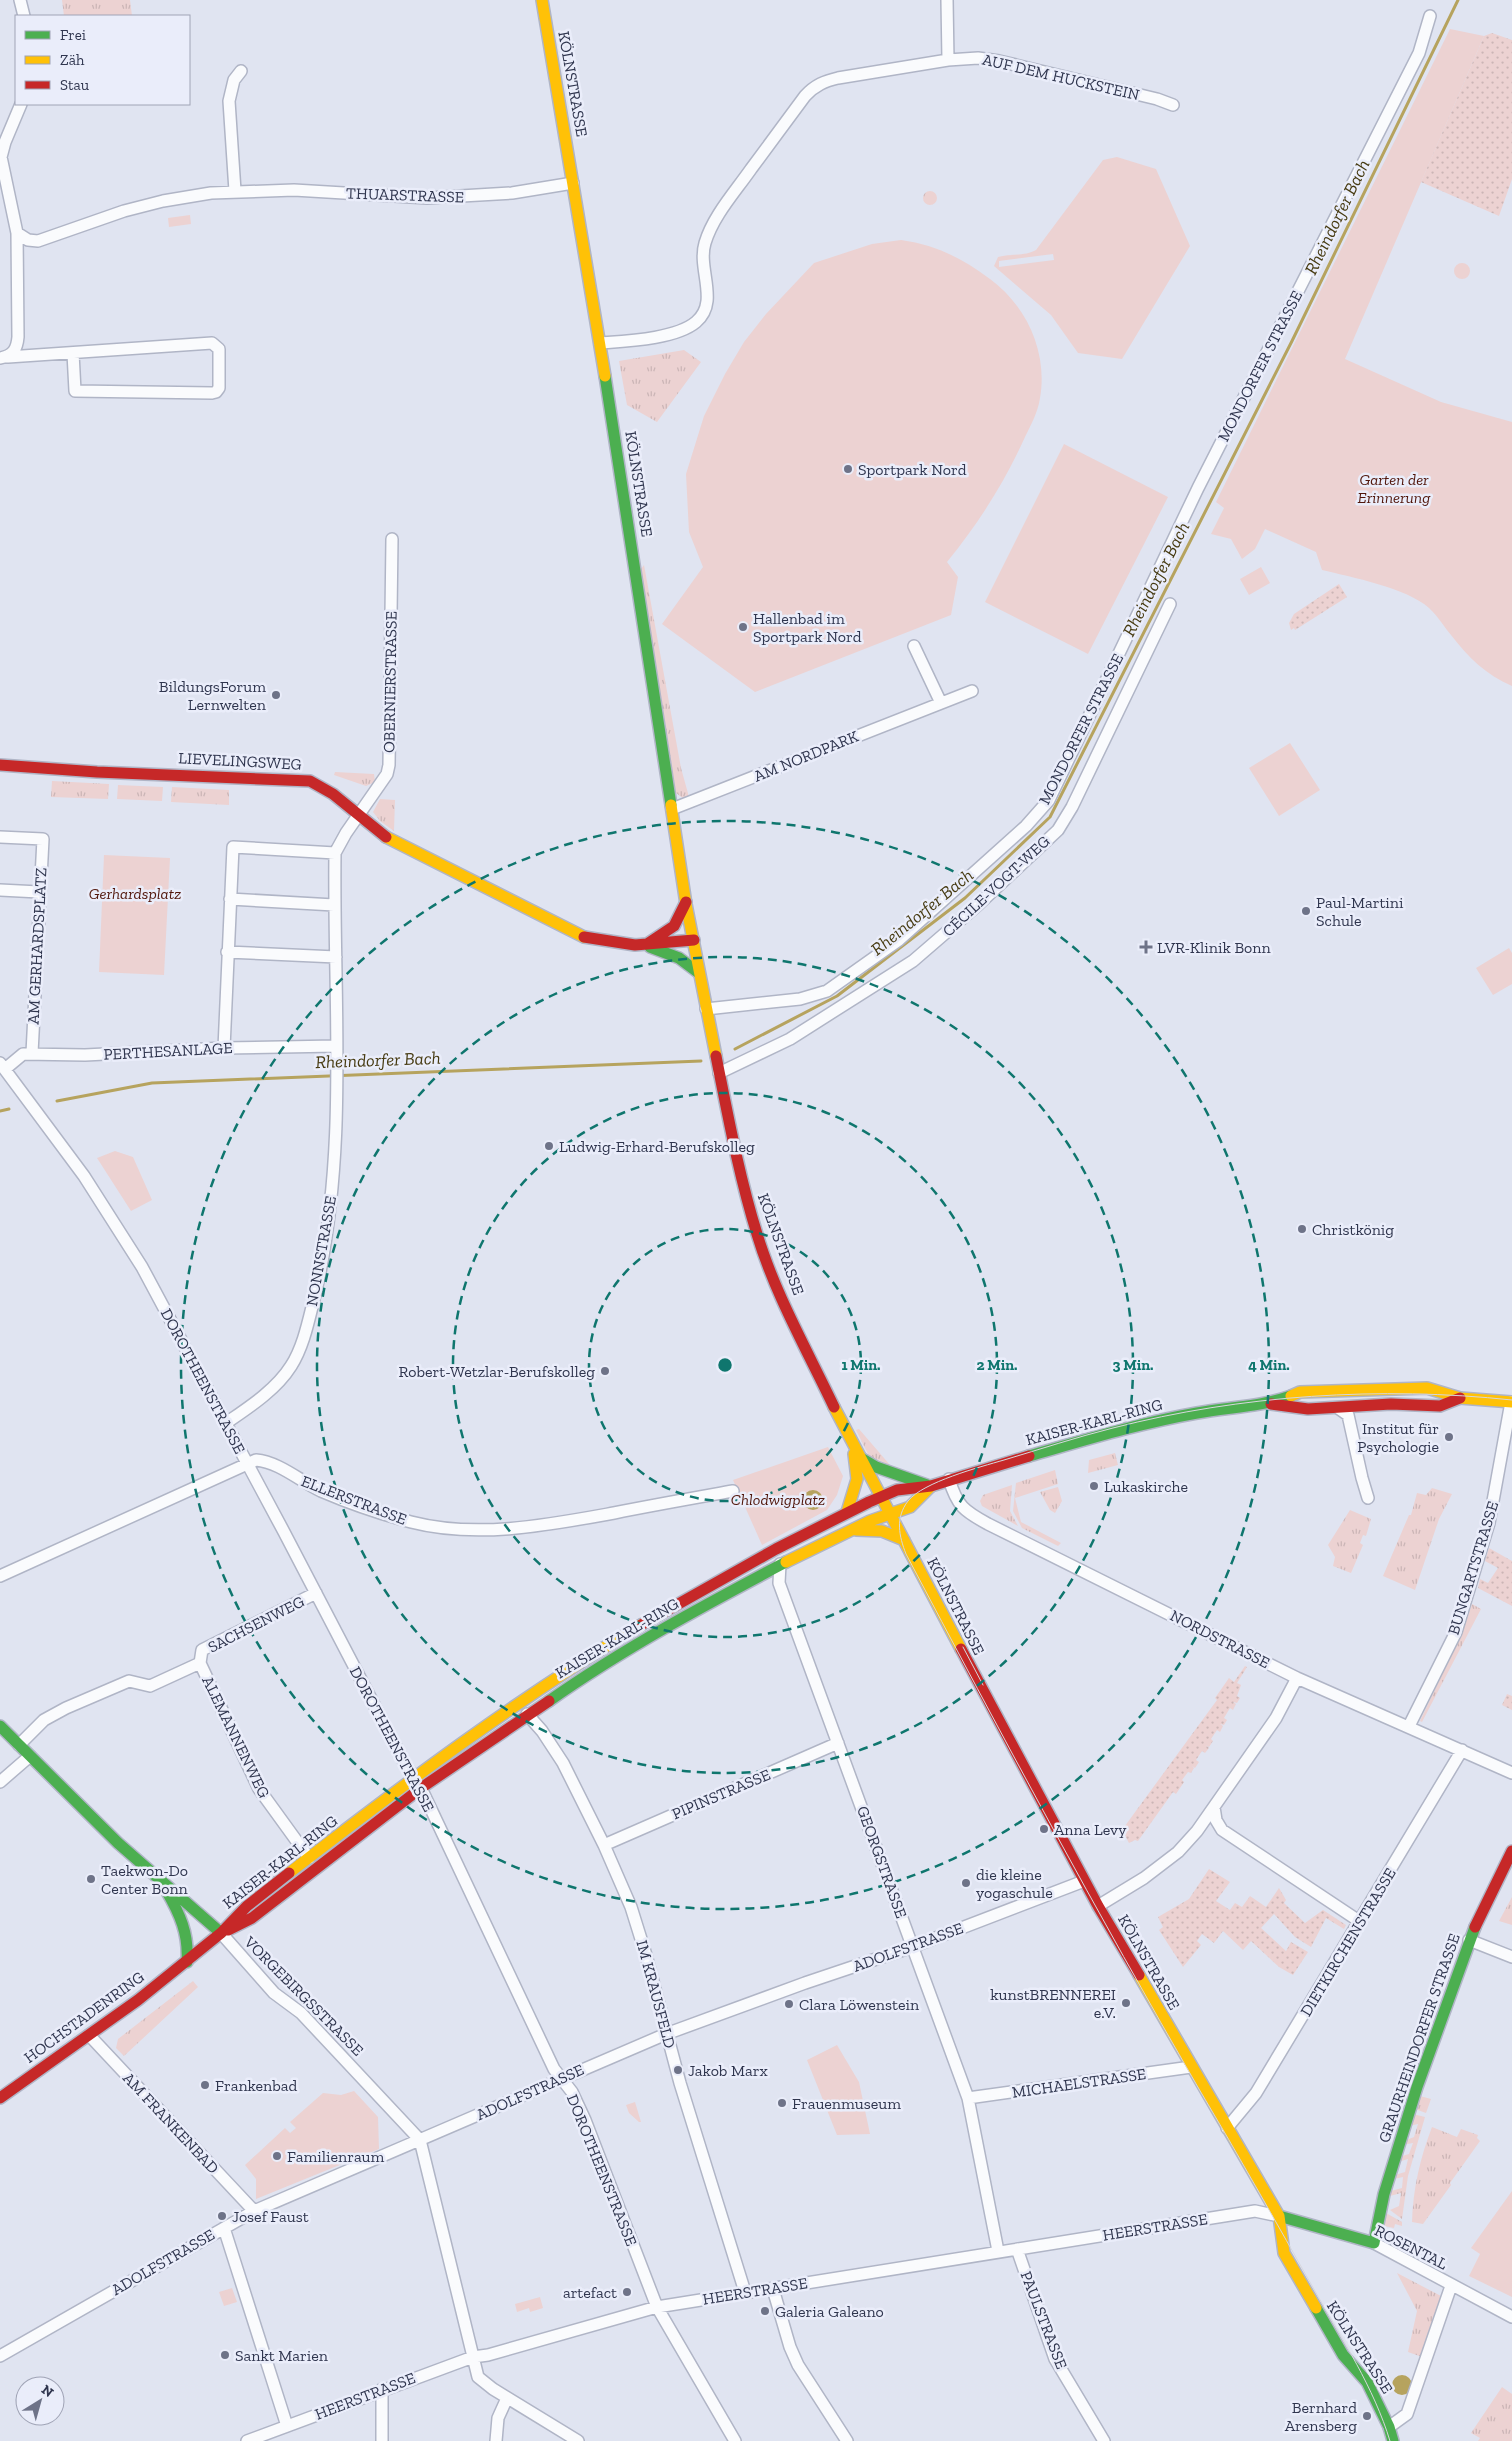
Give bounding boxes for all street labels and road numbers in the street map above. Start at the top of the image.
street label: KÖLNSTRASSE [554,30,592,138]
street label: AUF DEM HUCKSTEIN [981,50,1142,104]
street label: THUARSTRASSE [346,183,464,207]
street label: MONDORFER STRASSE [1214,287,1306,445]
street label: KÖLNSTRASSE [621,430,657,538]
street label: OBERNIERSTRASSE [379,611,401,753]
street label: MONDORFER STRASSE [1035,650,1127,808]
street label: AM NORDPARK [751,726,862,786]
street label: LIEVELINGSWEG [178,748,302,774]
street label: CÉCILE-VOGT-WEG [939,831,1053,941]
street label: AM GERHARDSPLATZ [23,867,51,1025]
street label: PERTHESANLAGE [103,1038,233,1064]
street label: KÖLNSTRASSE [754,1191,808,1297]
street label: NONNSTRASSE [302,1194,340,1308]
street label: DOROTHEENSTRASSE [157,1305,249,1457]
street label: KAISER-KARL-RING [1024,1395,1164,1449]
street label: ELLERSTRASSE [299,1471,409,1529]
street label: BUNGARTSTRASSE [1444,1499,1502,1637]
street label: KÖLNSTRASSE [923,1554,989,1658]
street label: SACHSENWEG [205,1592,307,1656]
street label: KAISER-KARL-RING [552,1594,682,1682]
street label: NORDSTRASSE [1167,1606,1273,1672]
street label: DOROTHEENSTRASSE [346,1663,438,1815]
street label: ALEMANNENWEG [198,1673,274,1801]
street label: PIPINSTRASSE [669,1765,773,1823]
street label: GEORGSTRASSE [853,1803,911,1921]
street label: KAISER-KARL-RING [219,1811,341,1913]
street label: DIETKIRCHENSTRASSE [1296,1864,1400,2020]
street label: KÖLNSTRASSE [1114,1911,1184,2013]
street label: ADOLFSTRASSE [850,1918,966,1976]
street label: GRAURHEINDORFER STRASSE [1374,1931,1464,2145]
street label: VORGEBIRGSSTRASSE [240,1932,368,2060]
street label: IM KRAUSFELD [632,1938,680,2050]
street label: HOCHSTADENRING [20,1967,148,2067]
street label: ADOLFSTRASSE [473,2060,587,2124]
street label: MICHAELSTRASSE [1011,2064,1147,2102]
street label: AM FRANKENBAD [119,2068,223,2178]
street label: DOROTHEENSTRASSE [563,2091,641,2249]
street label: HEERSTRASSE [1101,2209,1209,2245]
street label: ROSENTAL [1371,2221,1451,2274]
street label: ADOLFSTRASSE [108,2225,218,2299]
street label: PAULSTRASSE [1017,2268,1071,2372]
street label: HEERSTRASSE [701,2273,809,2309]
street label: KÖLNSTRASSE [1323,2297,1397,2397]
street label: HEERSTRASSE [312,2368,418,2424]

